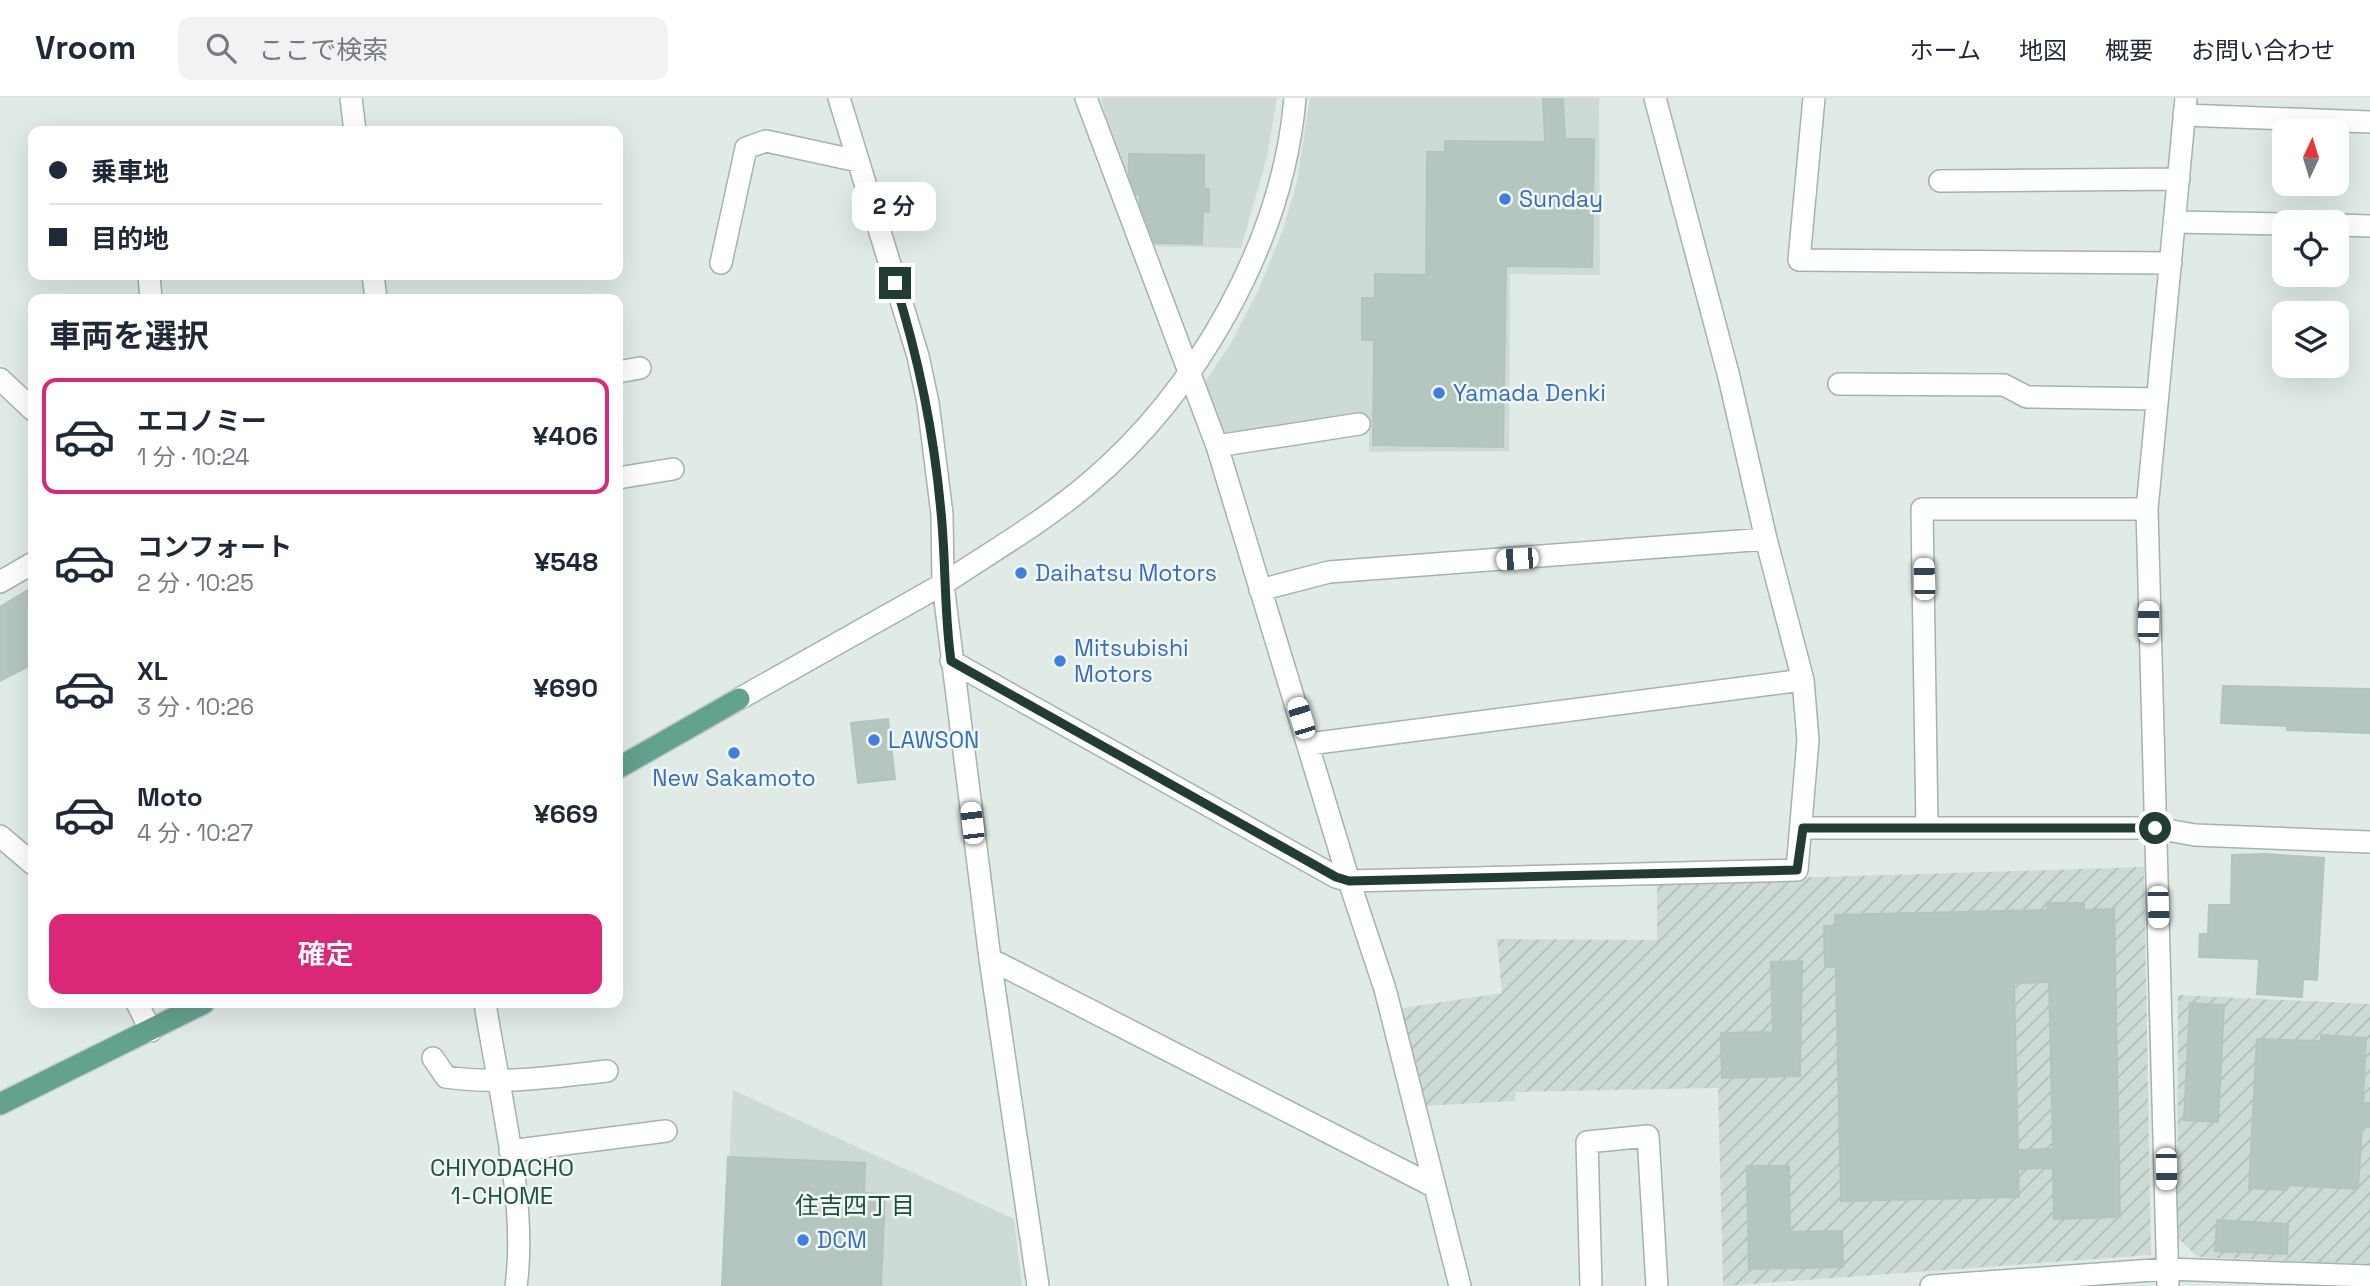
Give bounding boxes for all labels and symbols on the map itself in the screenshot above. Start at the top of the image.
north arrow [2272,119,2348,196]
callout: 2 分 [853,181,937,230]
place label: Sunday [1519,184,1603,214]
marker: Sunday [1497,191,1513,207]
route end [879,267,911,299]
place label: Yamada Denki [1453,378,1606,408]
marker: Yamada Denki [1431,385,1447,401]
car [1496,547,1539,571]
place label: Daihatsu Motors [1035,558,1217,588]
car [1913,558,1936,600]
marker: Daihatsu Motors [1013,565,1029,581]
car [2138,601,2159,643]
place label: Mitsubishi Motors [1074,633,1189,689]
marker: Mitsubishi Motors [1052,653,1068,669]
car [1285,695,1318,741]
place label: LAWSON [888,725,979,755]
marker: LAWSON [866,732,882,748]
marker: New Sakamoto [726,745,742,761]
place label: New Sakamoto [652,763,816,793]
car [960,801,985,845]
route start [2139,812,2171,844]
car [2147,886,2170,928]
car [2156,1148,2177,1190]
district label: CHIYODACHO 1-CHOME [430,1152,574,1211]
district label: 住吉四丁目 [795,1190,915,1221]
place label: DCM [817,1225,867,1255]
marker: DCM [795,1232,811,1248]

